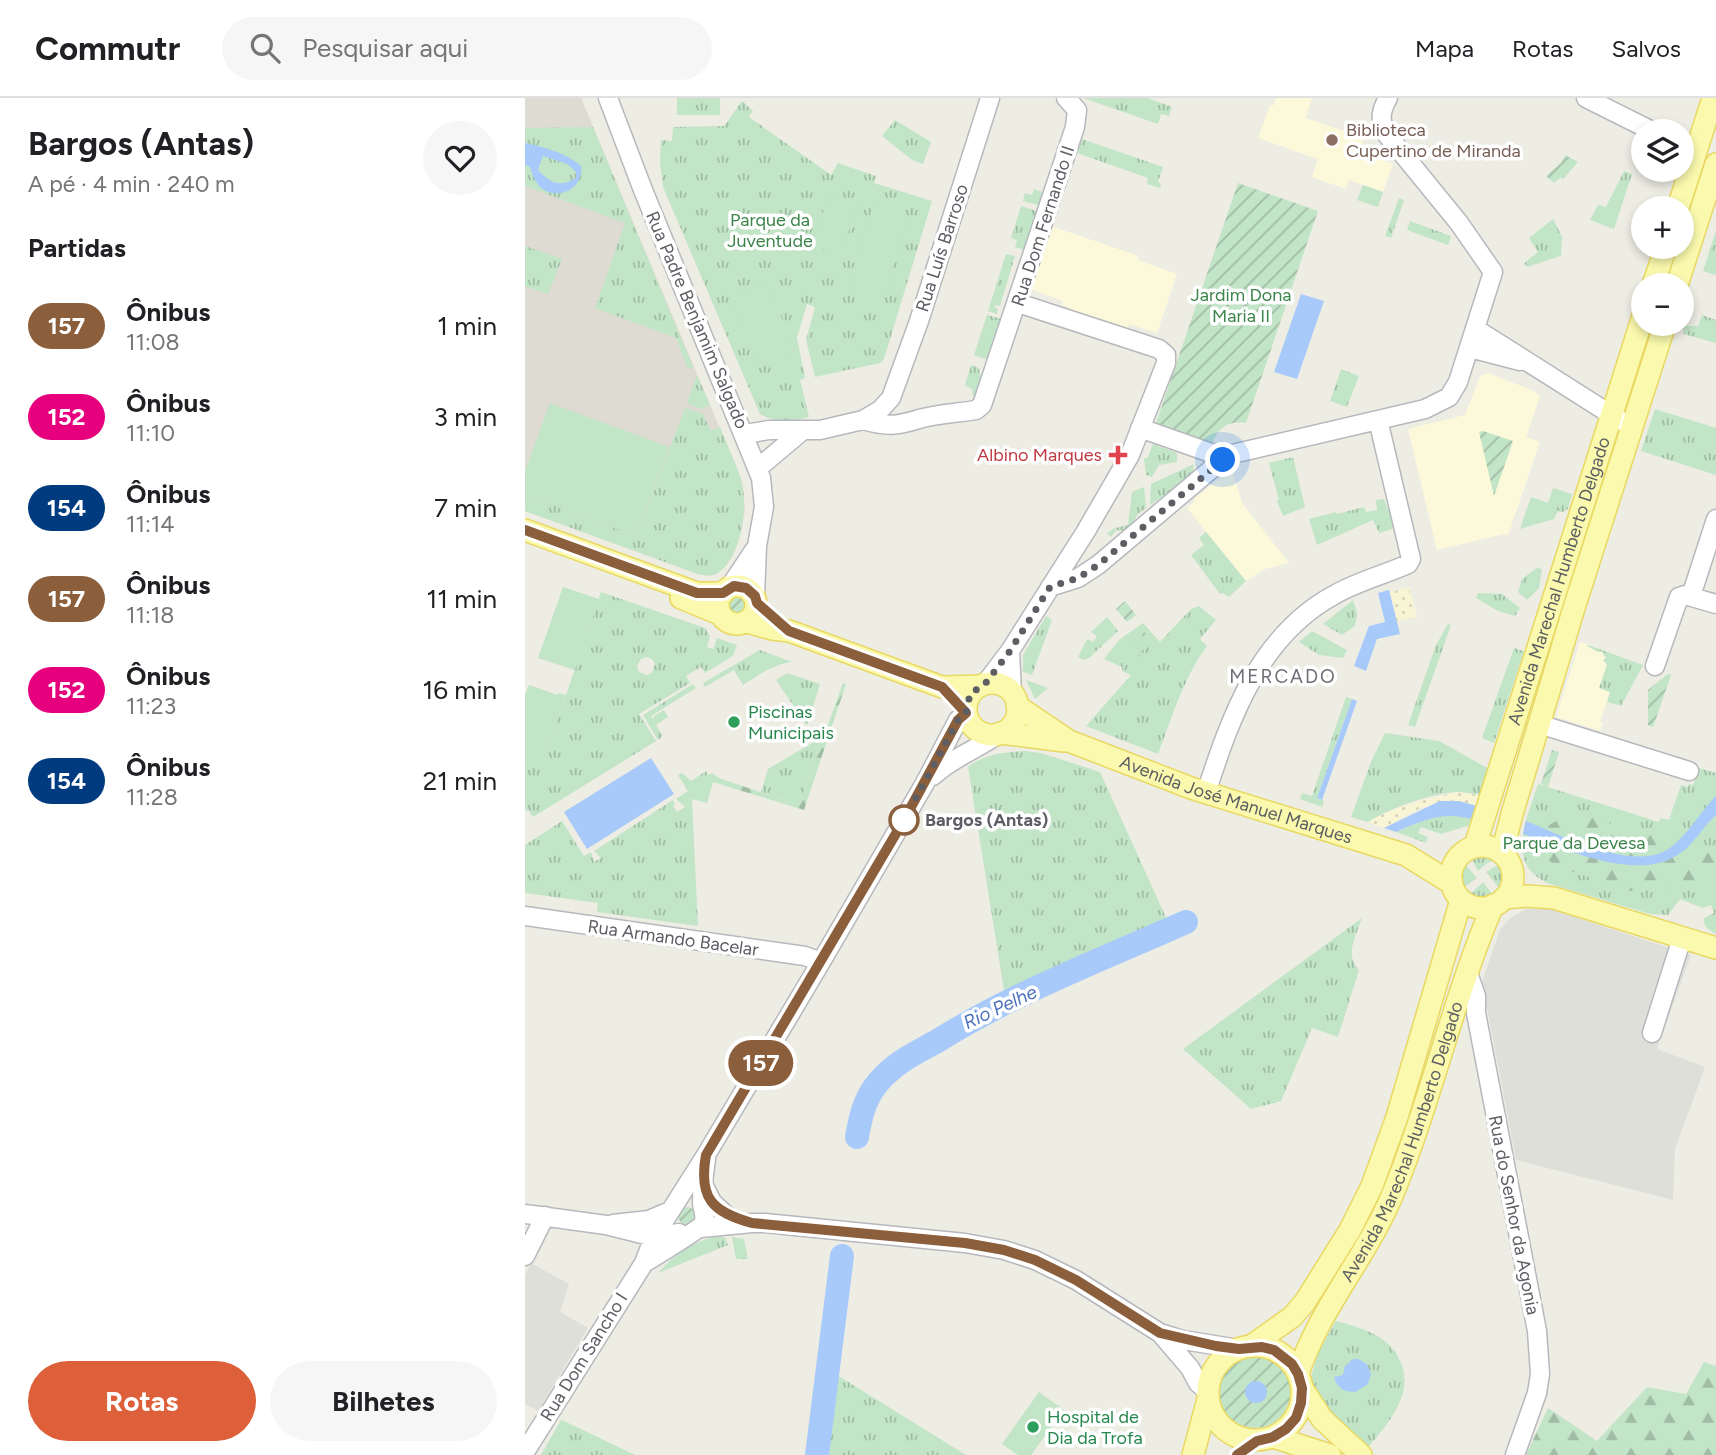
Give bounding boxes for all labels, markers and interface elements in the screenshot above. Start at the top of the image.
search box [222,17,712,80]
text: Commutr [35,29,180,68]
icon: search [246,29,284,67]
text: Pesquisar aqui [302,32,468,64]
text: Mapa [1415,34,1474,63]
text: Rotas [1512,34,1573,63]
text: Salvos [1611,34,1681,63]
place label: Biblioteca Cupertino de Miranda [1346,119,1521,162]
map controls [1631,119,1694,336]
button: layers [1631,119,1694,182]
button: heart [423,121,497,195]
text: Bargos (Antas) [28,124,254,163]
marker: Biblioteca Cupertino de Miranda [1324,132,1340,148]
street label: Rua Dom Fernando II [1007,143,1079,309]
text: A pé · 4 min · 240 m [28,170,235,198]
street label: Rua Luís Barroso [911,181,973,315]
button: + [1631,196,1694,259]
street label: Rua Padre Benjamim Salgado [641,208,753,432]
park label: Parque da Juventude [727,209,813,252]
text: Partidas [28,232,126,264]
button: − [1631,273,1694,336]
park label: Jardim Dona Maria II [1190,284,1292,327]
text: Ônibus [126,296,210,328]
text: 1 min [437,310,497,342]
text: 157 [48,311,85,340]
text: 11:08 [126,328,180,356]
text: Ônibus [126,387,210,419]
text: 3 min [434,401,497,433]
text: 152 [48,402,85,431]
text: 11:10 [126,419,175,447]
street label: Avenida Marechal Humberto Delgado [1503,434,1615,728]
your location [1205,442,1240,477]
place label: Albino Marques [977,444,1102,466]
marker: Albino Marques [1108,445,1128,465]
text: Ônibus [126,478,210,510]
text: 7 min [434,492,497,524]
text: 154 [47,493,86,522]
text: 11:14 [126,510,175,538]
text: Ônibus [126,569,210,601]
text: 11 min [426,583,497,615]
text: 157 [48,584,85,613]
text: 11:18 [126,601,174,629]
text: Ônibus [126,660,210,692]
district label: MERCADO [1229,665,1337,688]
text: 16 min [422,674,497,706]
text: 152 [48,675,85,704]
text: 11:23 [126,692,176,720]
place label: Piscinas Municipais [748,701,834,744]
marker: Piscinas Municipais [726,714,742,730]
text: Ônibus [126,751,210,783]
street label: Avenida José Manuel Marques [1117,751,1355,849]
text: 21 min [423,765,497,797]
text: 154 [47,766,86,795]
text: 11:28 [126,783,178,811]
marker: Bargos (Antas) [889,805,919,835]
place label: Bargos (Antas) [925,809,1048,831]
park label: Parque da Devesa [1503,832,1645,854]
street label: Rua Armando Bacelar [586,915,760,961]
water label: Rio Pelhe [960,980,1041,1034]
street label: Avenida Marechal Humberto Delgado [1336,998,1468,1286]
line badge: 157 [721,1040,801,1086]
text: 157 [742,1048,780,1077]
street label: Rua do Senhor da Agonia [1484,1113,1544,1317]
street label: Rua Dom Sancho I [536,1289,632,1425]
button: Rotas [28,1361,256,1441]
button: Bilhetes [270,1361,497,1441]
place label: Hospital de Dia da Trofa [1047,1406,1143,1449]
marker: Hospital de Dia da Trofa [1025,1419,1041,1435]

